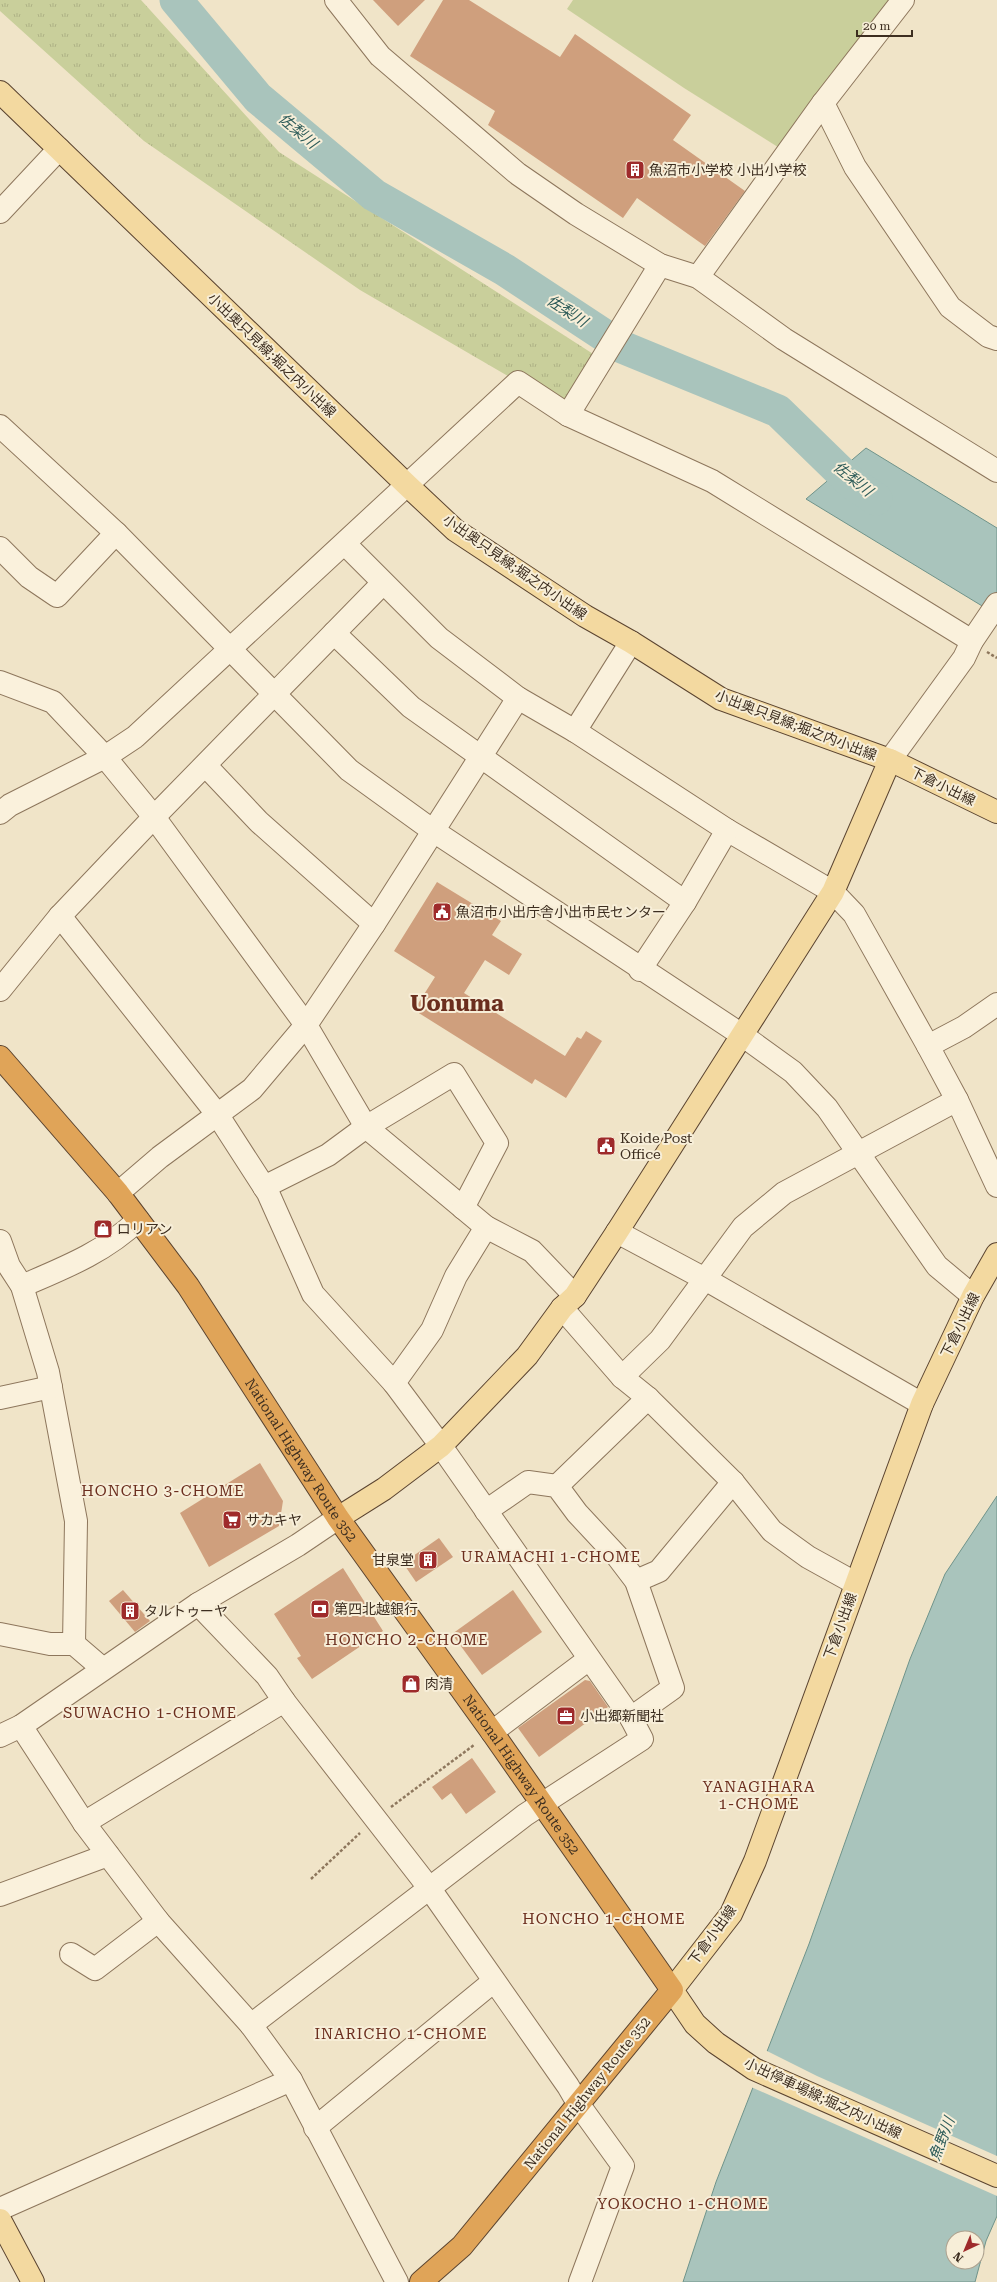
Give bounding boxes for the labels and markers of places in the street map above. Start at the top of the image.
building icon: 魚沼市小学校 小出小学校 [624,159,646,181]
place label: 魚沼市小学校 小出小学校 [649,162,807,178]
public building icon: 魚沼市小出庁舎小出市民センター [431,901,453,923]
place label: 魚沼市小出庁舎小出市民センター [456,904,666,920]
place label: Koide Post Office [620,1130,692,1162]
public building icon: Koide Post Office [595,1135,617,1157]
shop icon: ロリアン [92,1218,114,1240]
place label: ロリアン [117,1221,172,1237]
supermarket icon: サカキヤ [221,1509,243,1531]
place label: サカキヤ [246,1512,302,1528]
building icon: 甘泉堂 [417,1549,439,1571]
place label: 甘泉堂 [372,1552,414,1568]
bank icon: 第四北越銀行 [309,1598,331,1620]
building icon: タルトゥーヤ [119,1600,141,1622]
place label: 第四北越銀行 [334,1601,418,1617]
place label: タルトゥーヤ [144,1603,228,1619]
shop icon: 肉清 [400,1673,422,1695]
place label: 肉清 [425,1676,453,1692]
office icon: 小出郷新聞社 [555,1705,577,1727]
place label: 小出郷新聞社 [580,1708,664,1724]

